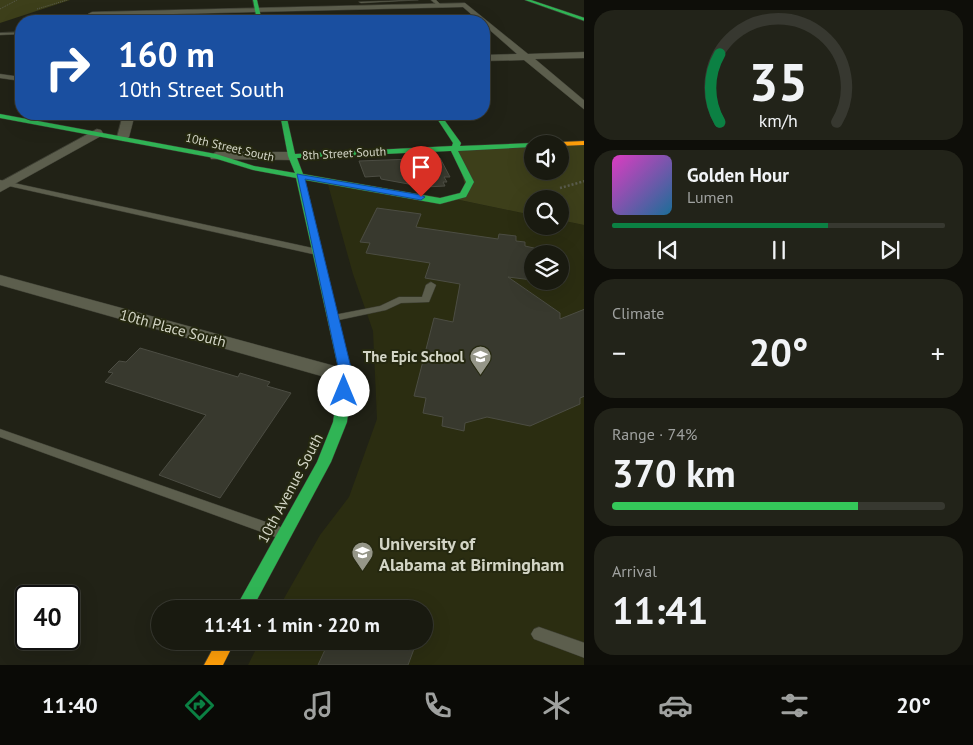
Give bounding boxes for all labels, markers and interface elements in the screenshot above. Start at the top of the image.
text: 160 m [118,31,215,77]
icon: right [35,35,100,100]
text: 35 [749,48,808,115]
text: 10th Street South [118,75,284,103]
text: km/h [759,109,798,132]
street label: 10th Street South [184,129,276,165]
map controls [524,135,569,290]
button: sound [524,135,569,180]
street label: 8th Street South [302,143,386,163]
pin [400,146,442,197]
icon: arrive [407,153,435,181]
text: Golden Hour [687,163,789,187]
text: Lumen [687,187,733,207]
button: search [524,190,569,235]
icon: previous [654,236,682,264]
icon: pause [765,236,793,264]
icon: next [876,236,904,264]
button: layers [524,245,569,290]
text: Climate [612,303,664,323]
street label: 10th Place South [118,305,228,351]
text: 20° [749,327,808,376]
text: − [612,334,626,371]
text: + [931,334,945,371]
school or university icon: The Epic School [468,344,492,375]
place label: The Epic School [363,347,465,366]
position arrow [317,364,369,416]
text: Range · 74% [612,424,697,444]
street label: 10th Avenue South [253,430,327,546]
text: 370 km [612,448,736,497]
place label: University of Alabama at Birmingham [379,532,564,576]
school or university icon: University of Alabama at Birmingham [351,541,375,572]
text: Arrival [612,561,657,581]
speed limit sign: 40 [15,585,80,650]
text: 11:41 [612,585,708,634]
text: 11:41 · 1 min · 220 m [204,613,380,637]
icon: directions [182,688,217,723]
icon: music [301,688,336,723]
icon: phone [420,688,455,723]
icon: climate [539,688,574,723]
icon: car [658,688,693,723]
icon: filters [777,688,812,723]
text: 11:40 [42,691,98,719]
text: 20° [896,691,931,719]

